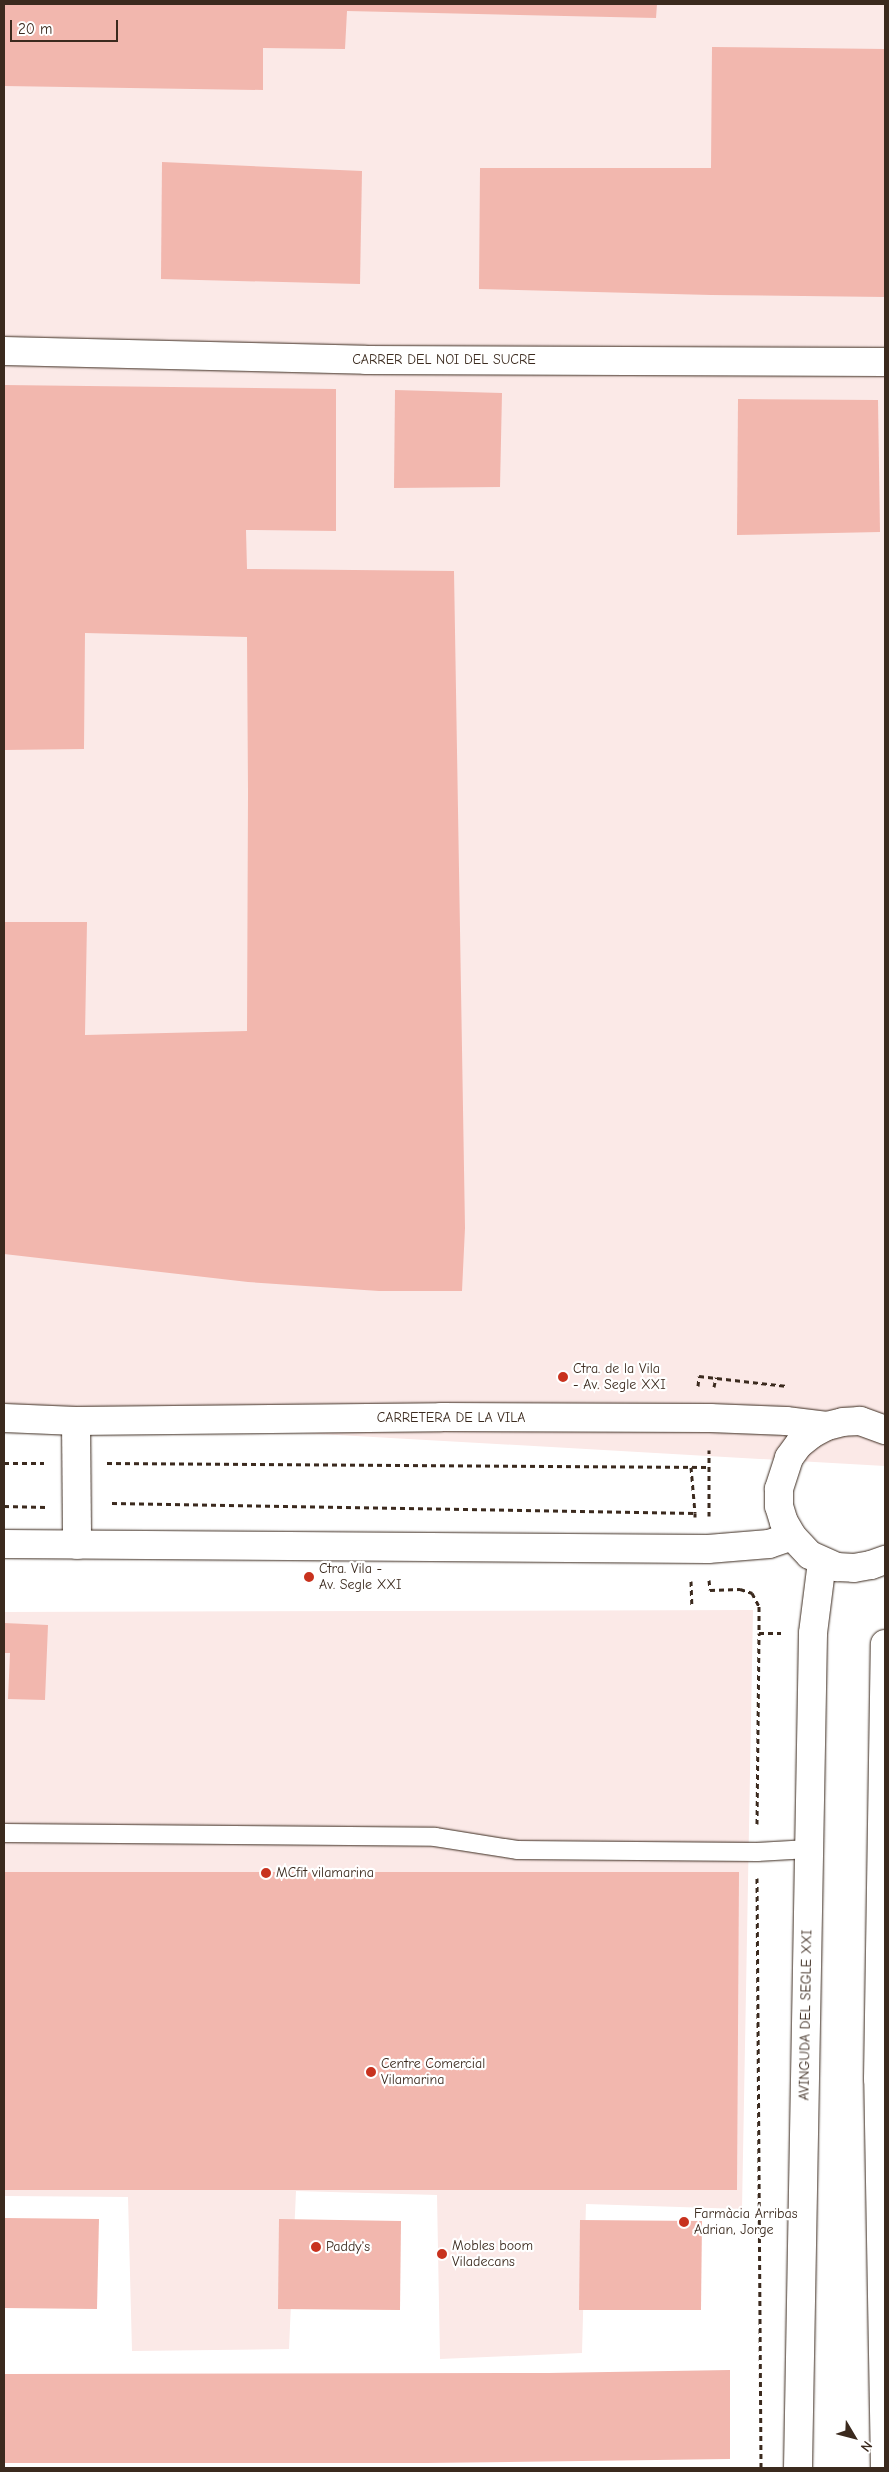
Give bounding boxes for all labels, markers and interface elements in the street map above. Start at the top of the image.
scale bar [12,10,120,42]
text: 20 m [18,20,52,38]
street label: CARRER DEL NOI DEL SUCRE [352,352,536,368]
place label: Ctra. de la Vila - Av. Segle XXI [573,1361,666,1394]
marker: Ctra. de la Vila - Av. Segle XXI [557,1371,569,1383]
street label: CARRETERA DE LA VILA [377,1410,525,1426]
place label: Ctra. Vila - Av. Segle XXI [319,1561,401,1594]
marker: Ctra. Vila - Av. Segle XXI [303,1571,315,1583]
place label: MCfit vilamarina [276,1865,374,1881]
marker: MCfit vilamarina [260,1867,272,1879]
street label: AVINGUDA DEL SEGLE XXI [796,1929,816,2101]
place label: Centre Comercial Vilamarina [381,2056,485,2088]
marker: Centre Comercial Vilamarina [365,2066,377,2078]
place label: Farmàcia Arribas Adrian, Jorge [694,2206,798,2238]
marker: Farmàcia Arribas Adrian, Jorge [678,2216,690,2228]
place label: Mobles boom Viladecans [452,2238,533,2270]
place label: Paddy's [326,2239,370,2255]
marker: Paddy's [310,2241,322,2253]
marker: Mobles boom Viladecans [436,2248,448,2260]
north arrow [829,2412,879,2462]
text: N [857,2438,876,2455]

